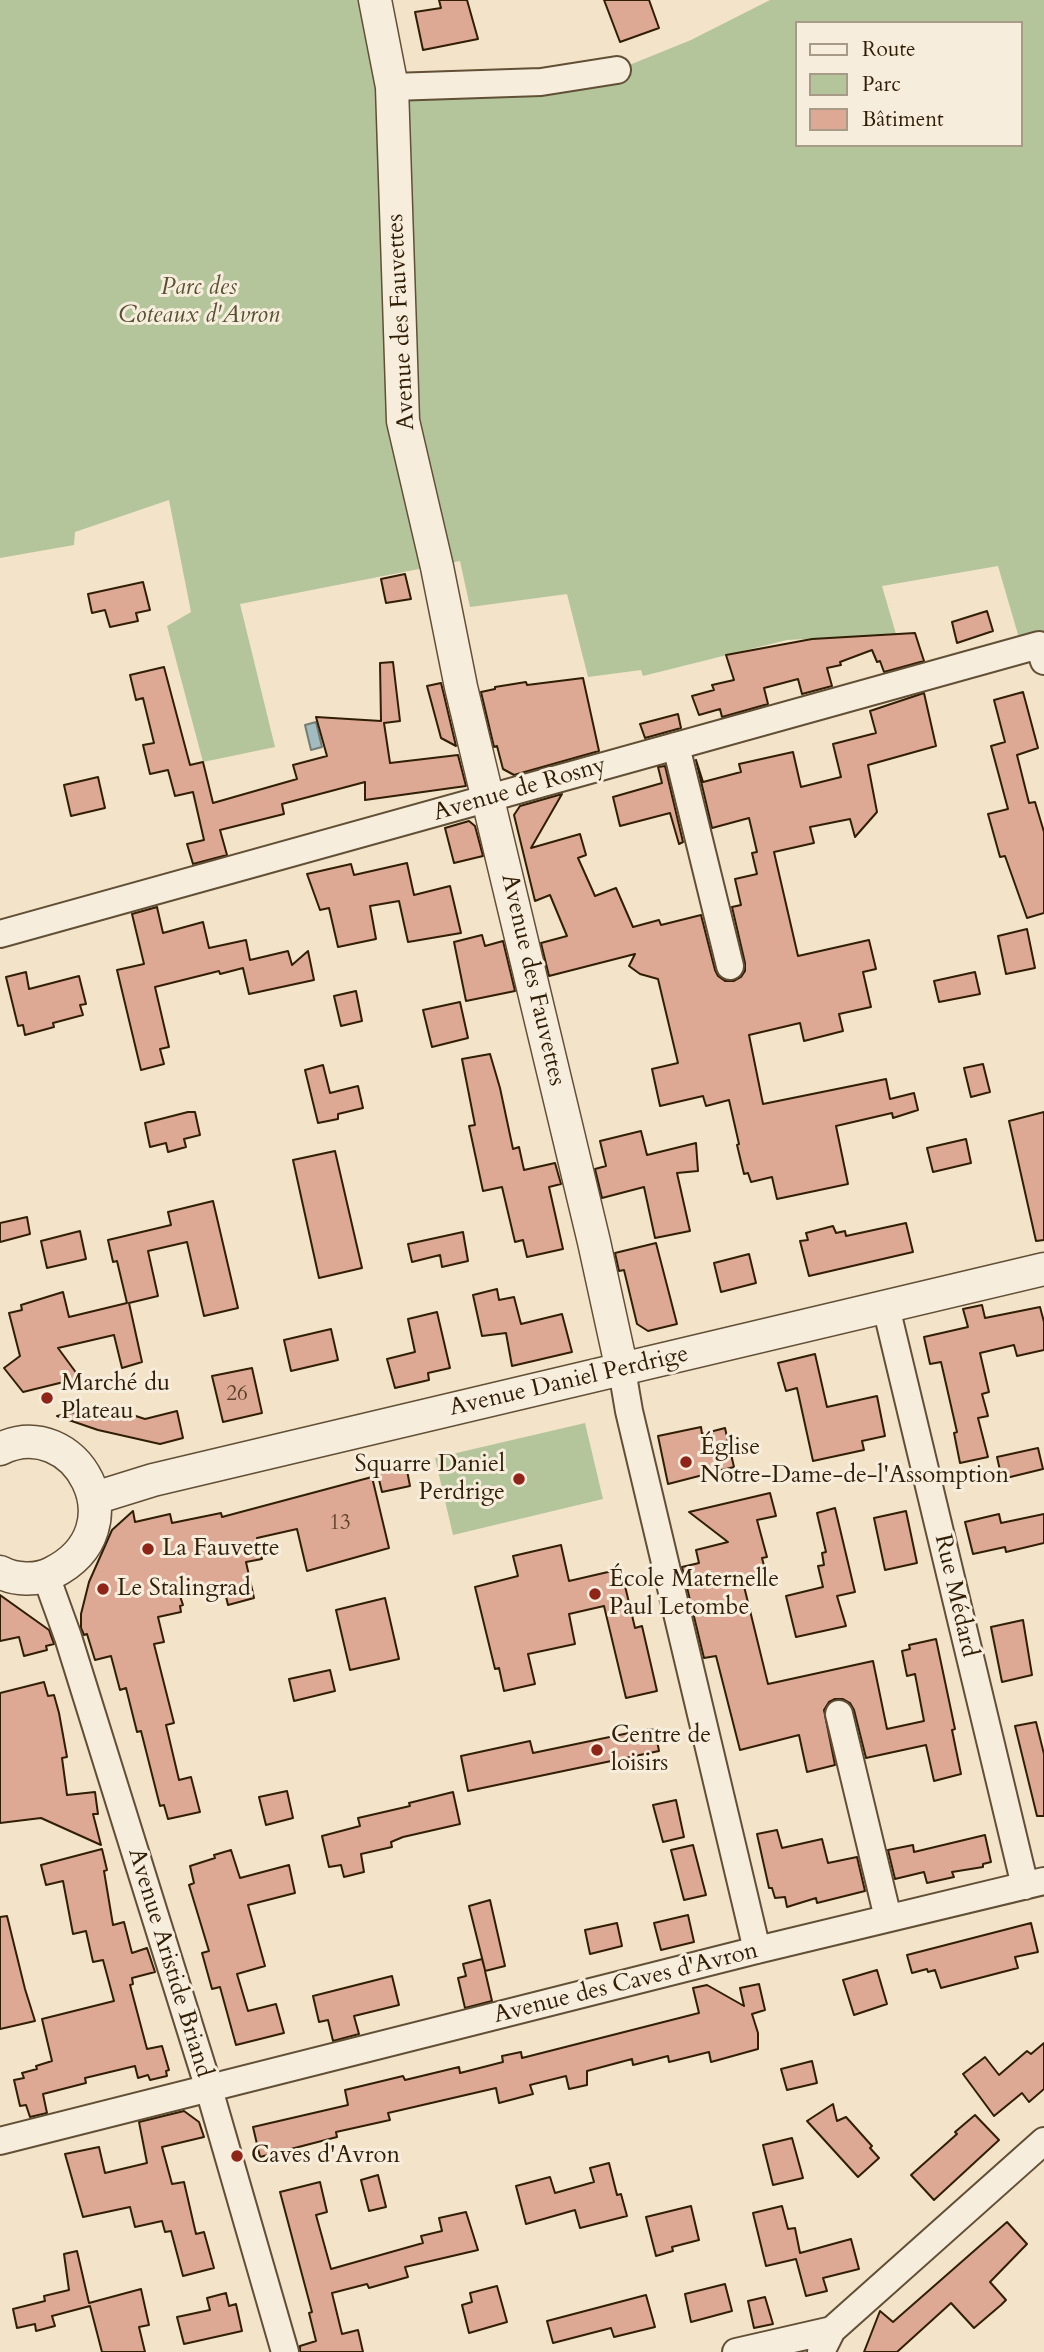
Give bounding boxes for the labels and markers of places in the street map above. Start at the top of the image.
place label: Marché du Plateau [61,1370,170,1426]
marker: Marché du Plateau [39,1390,55,1406]
place label: Église Notre-Dame-de-l'Assomption [700,1434,1009,1490]
place label: Squarre Daniel Perdrige [354,1451,505,1507]
marker: Église Notre-Dame-de-l'Assomption [678,1454,694,1470]
marker: Squarre Daniel Perdrige [511,1471,527,1487]
place label: La Fauvette [162,1535,280,1563]
marker: La Fauvette [140,1541,156,1557]
place label: École Maternelle Paul Letombe [609,1566,779,1622]
place label: Le Stalingrad [117,1575,251,1603]
marker: Le Stalingrad [95,1581,111,1597]
marker: École Maternelle Paul Letombe [587,1586,603,1602]
place label: Centre de loisirs [611,1722,711,1778]
marker: Centre de loisirs [589,1742,605,1758]
place label: Caves d'Avron [251,2142,400,2170]
marker: Caves d'Avron [229,2148,245,2164]

